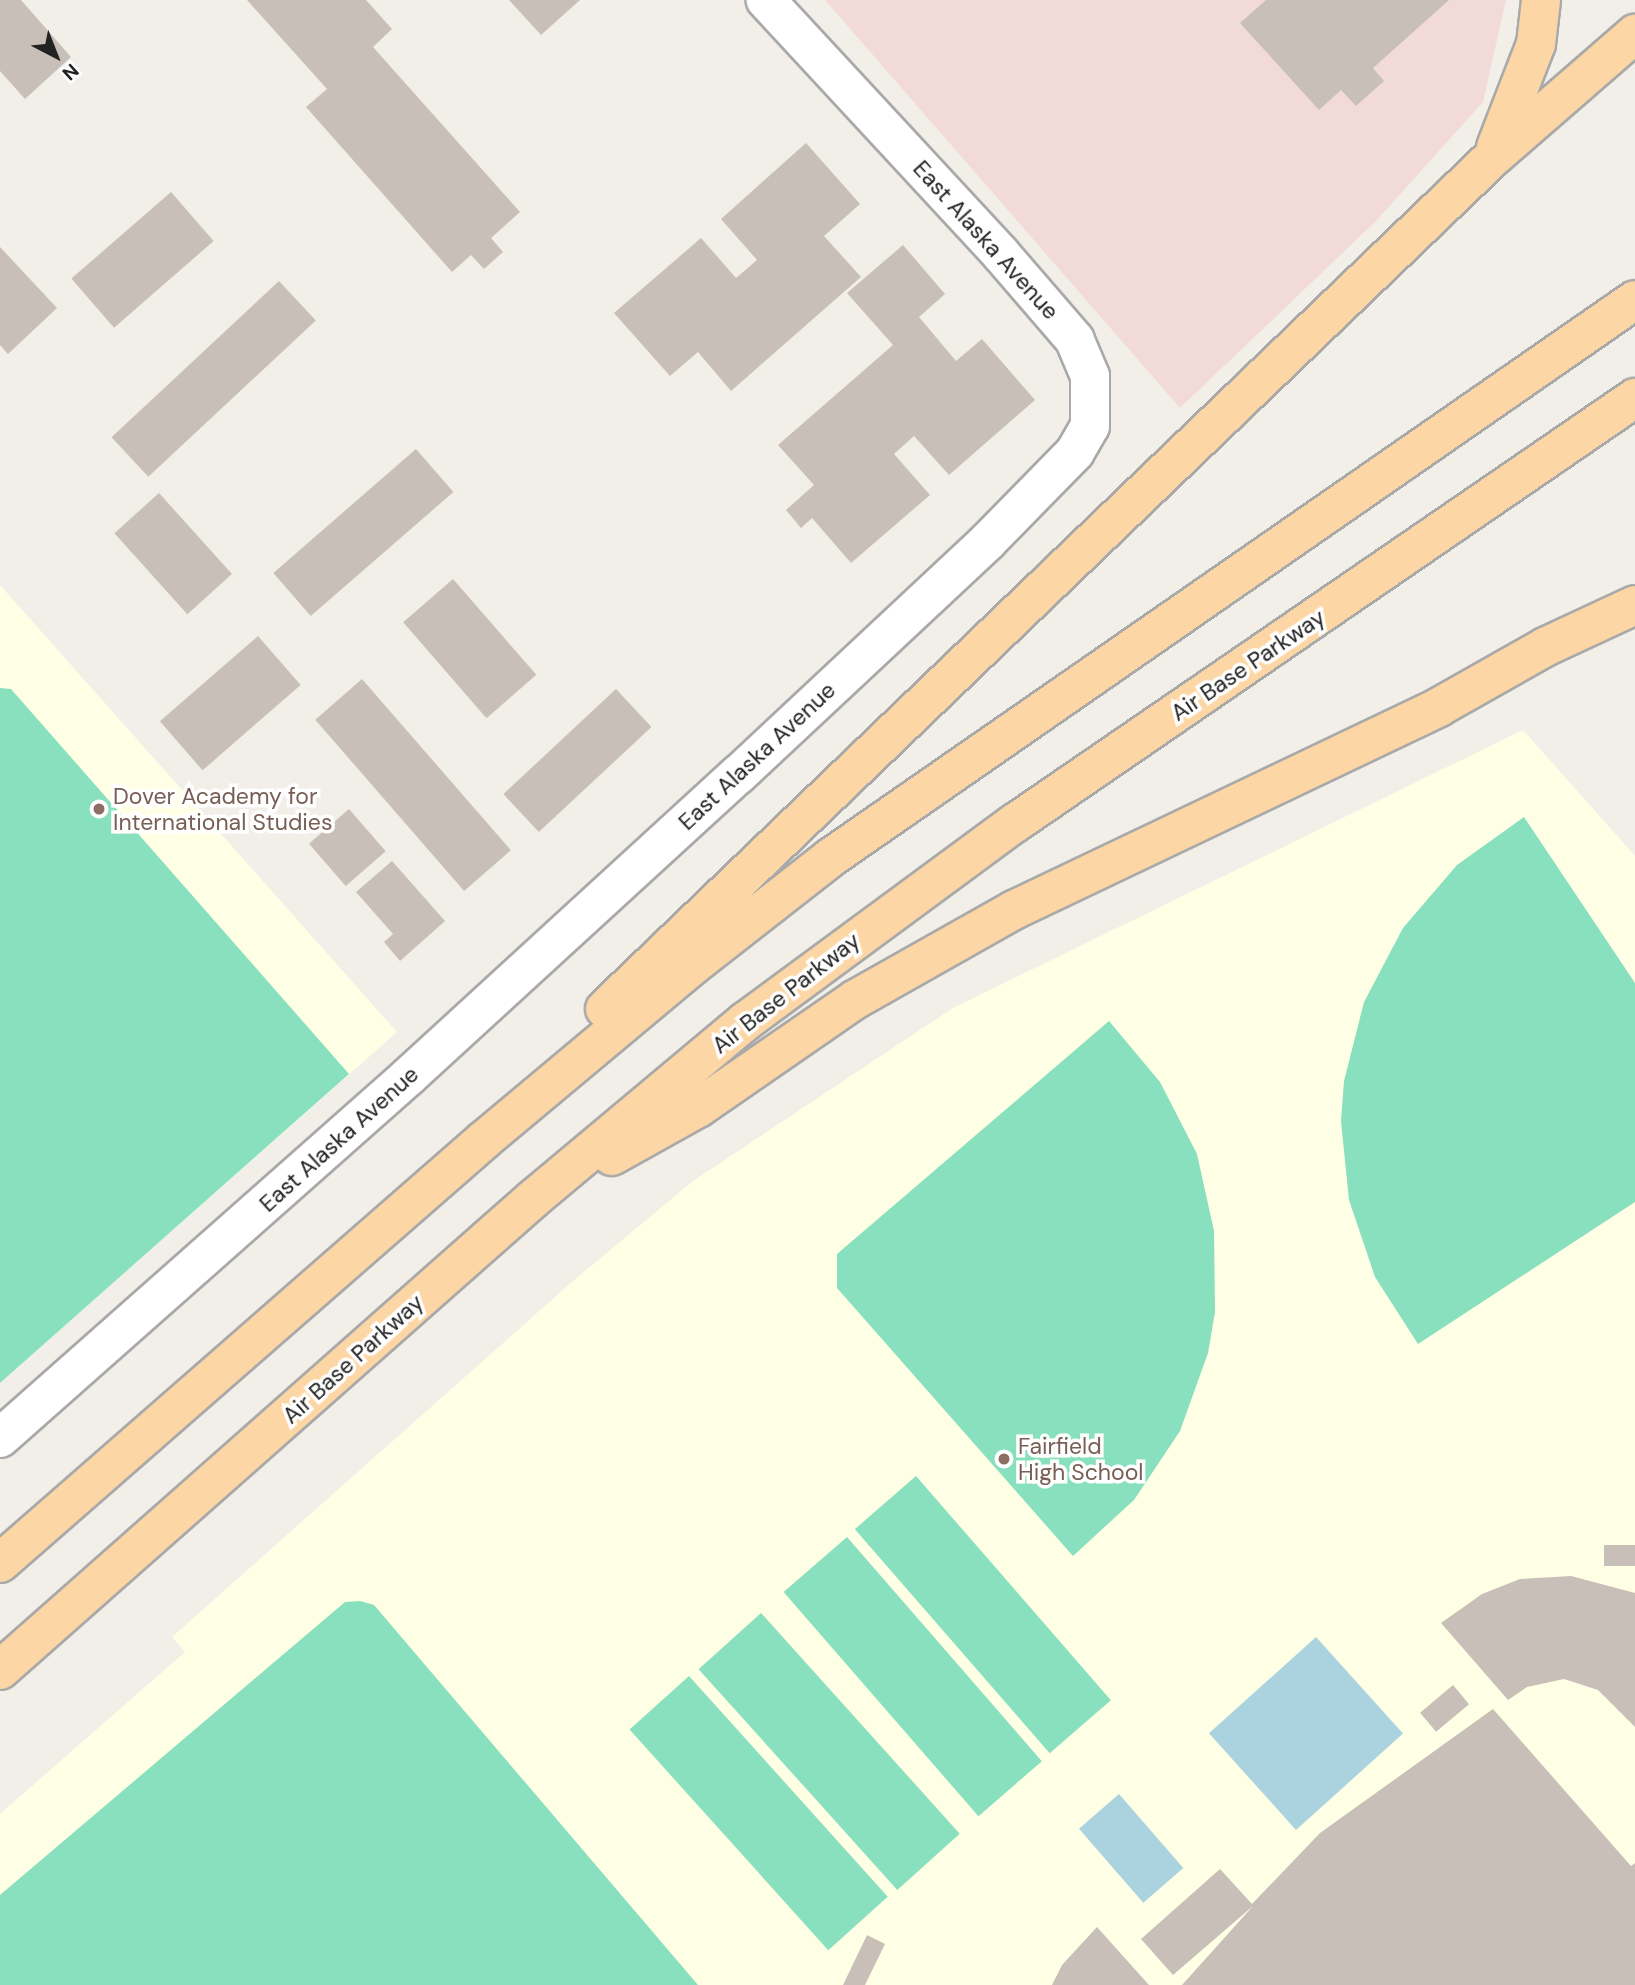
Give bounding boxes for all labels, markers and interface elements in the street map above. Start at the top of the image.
north arrow [21,21,91,91]
text: N [57,58,84,86]
street label: East Alaska Avenue [907,155,1065,325]
street label: Air Base Parkway [1166,603,1330,727]
street label: East Alaska Avenue [673,676,841,836]
place label: Dover Academy for International Studies [113,782,332,836]
marker: Dover Academy for International Studies [91,801,107,817]
street label: Air Base Parkway [707,927,865,1059]
street label: East Alaska Avenue [254,1060,424,1218]
street label: Air Base Parkway [277,1289,429,1429]
place label: Fairfield High School [1018,1432,1143,1486]
marker: Fairfield High School [996,1451,1012,1467]

